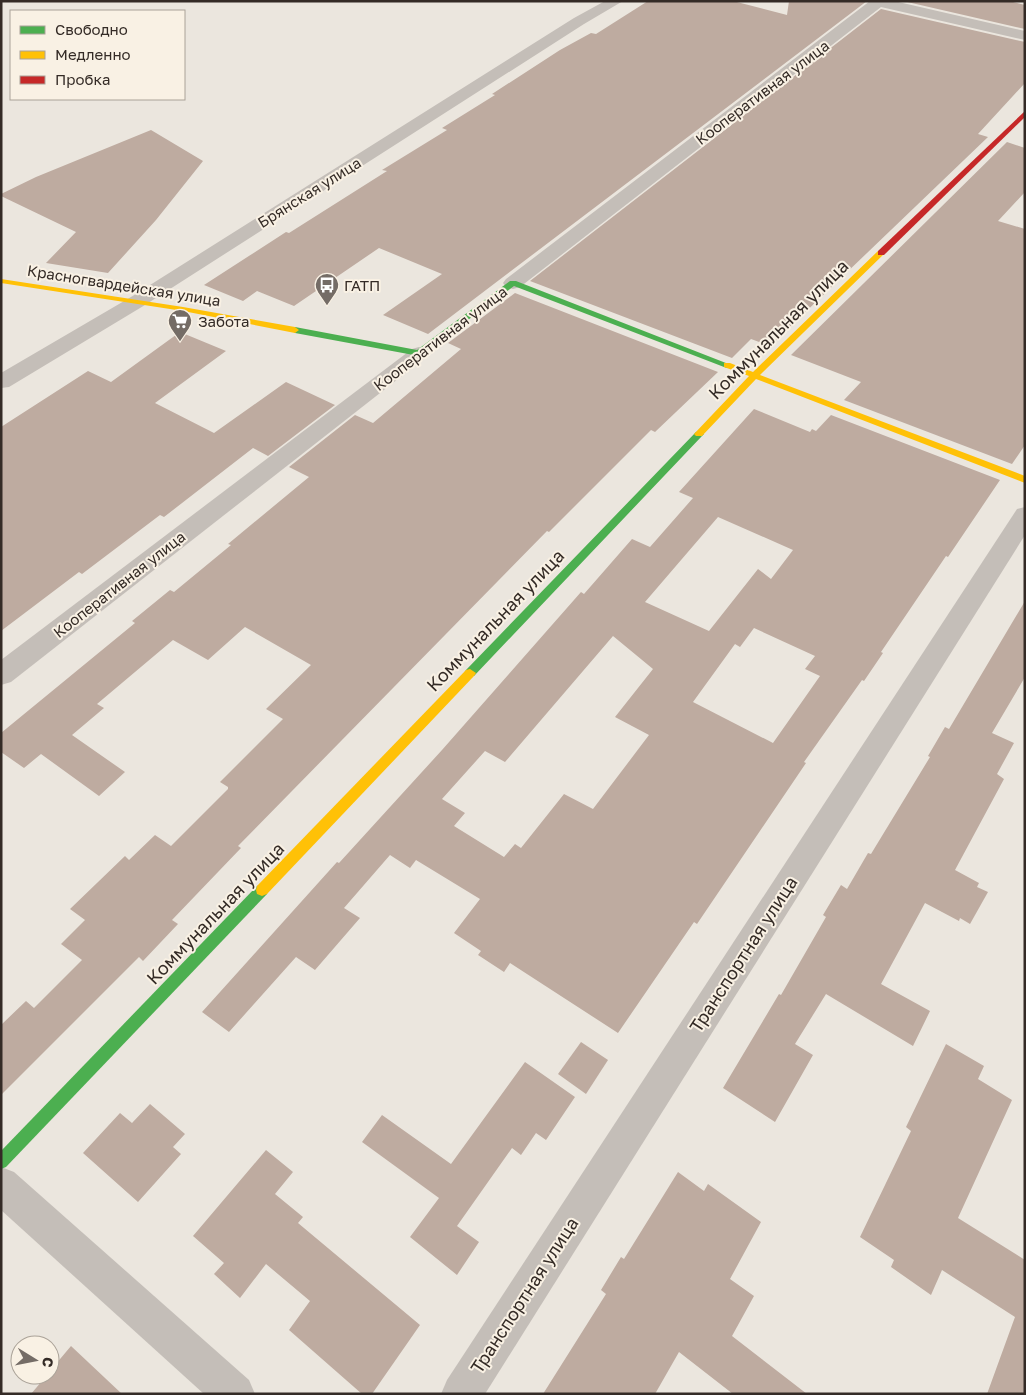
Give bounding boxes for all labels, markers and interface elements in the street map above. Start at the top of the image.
legend [10,10,185,100]
text: Свободно [55,20,128,38]
street label: Кооперативная улица [692,36,832,148]
text: Медленно [55,45,131,63]
text: Пробка [55,70,110,88]
street label: Брянская улица [254,153,364,231]
street label: Коммунальная улица [703,254,853,404]
street label: Красногвардейская улица [26,261,222,309]
bus stop icon: ГАТП [314,272,340,306]
place label: ГАТП [344,276,380,294]
street label: Кооперативная улица [370,282,510,394]
supermarket icon: Забота [167,308,193,342]
place label: Забота [198,312,249,330]
street label: Кооперативная улица [50,527,188,641]
street label: Коммунальная улица [422,544,568,696]
street label: Коммунальная улица [142,837,288,989]
street label: Транспортная улица [684,872,802,1036]
street label: Транспортная улица [465,1213,583,1377]
north arrow [10,1335,60,1385]
text: С [39,1356,58,1369]

